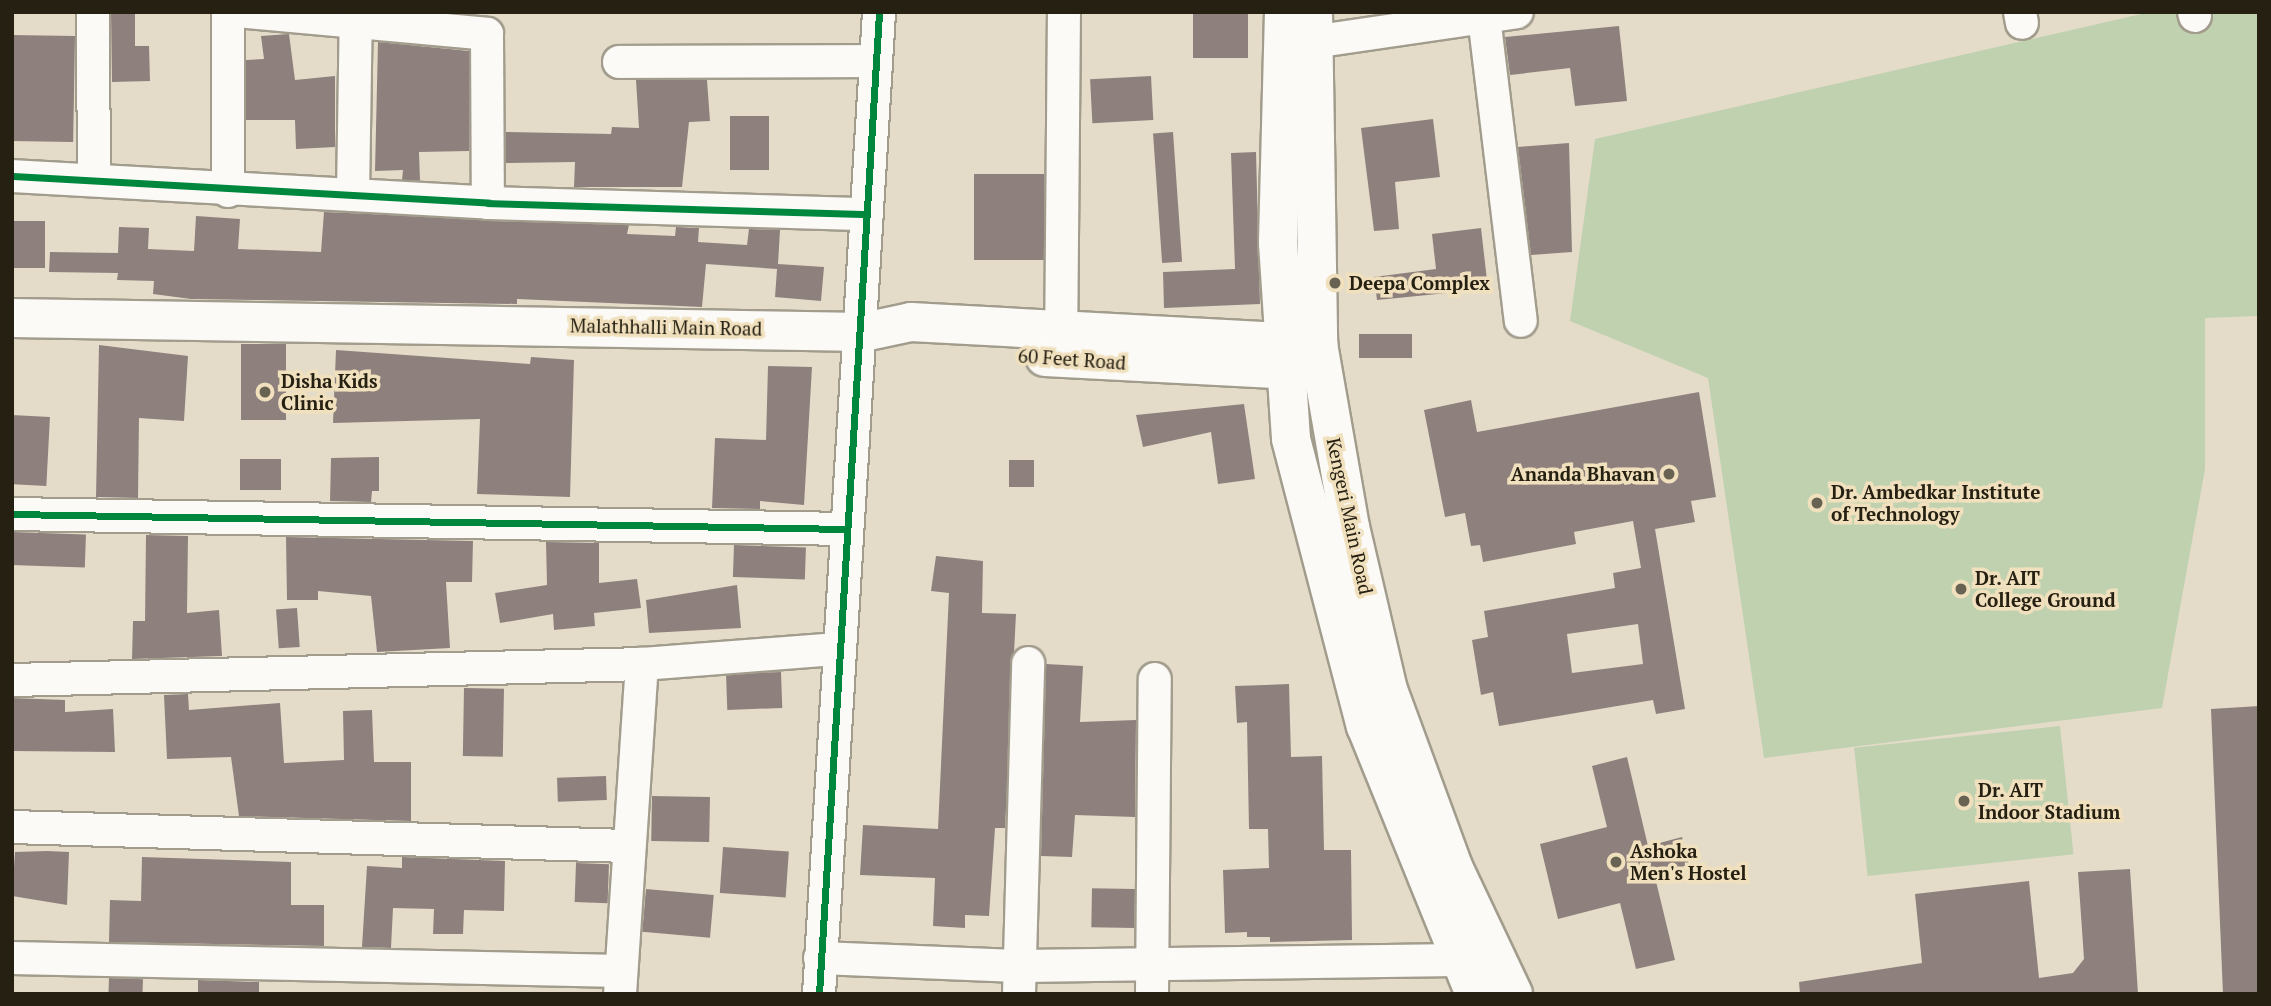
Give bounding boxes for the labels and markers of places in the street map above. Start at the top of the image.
place label: Deepa Complex [1349,272,1490,294]
marker: Deepa Complex [1327,275,1343,291]
place label: Disha Kids Clinic [281,370,378,414]
marker: Disha Kids Clinic [255,382,275,402]
place label: Ananda Bhavan [1511,463,1655,485]
marker: Ananda Bhavan [1661,466,1677,482]
place label: Dr. Ambedkar Institute of Technology [1831,481,2041,525]
marker: Dr. Ambedkar Institute of Technology [1809,495,1825,511]
place label: Dr. AIT College Ground [1975,567,2116,611]
marker: Dr. AIT College Ground [1953,581,1969,597]
place label: Dr. AIT Indoor Stadium [1978,779,2120,823]
marker: Dr. AIT Indoor Stadium [1956,793,1972,809]
place label: Ashoka Men's Hostel [1630,840,1747,884]
marker: Ashoka Men's Hostel [1608,854,1624,870]

